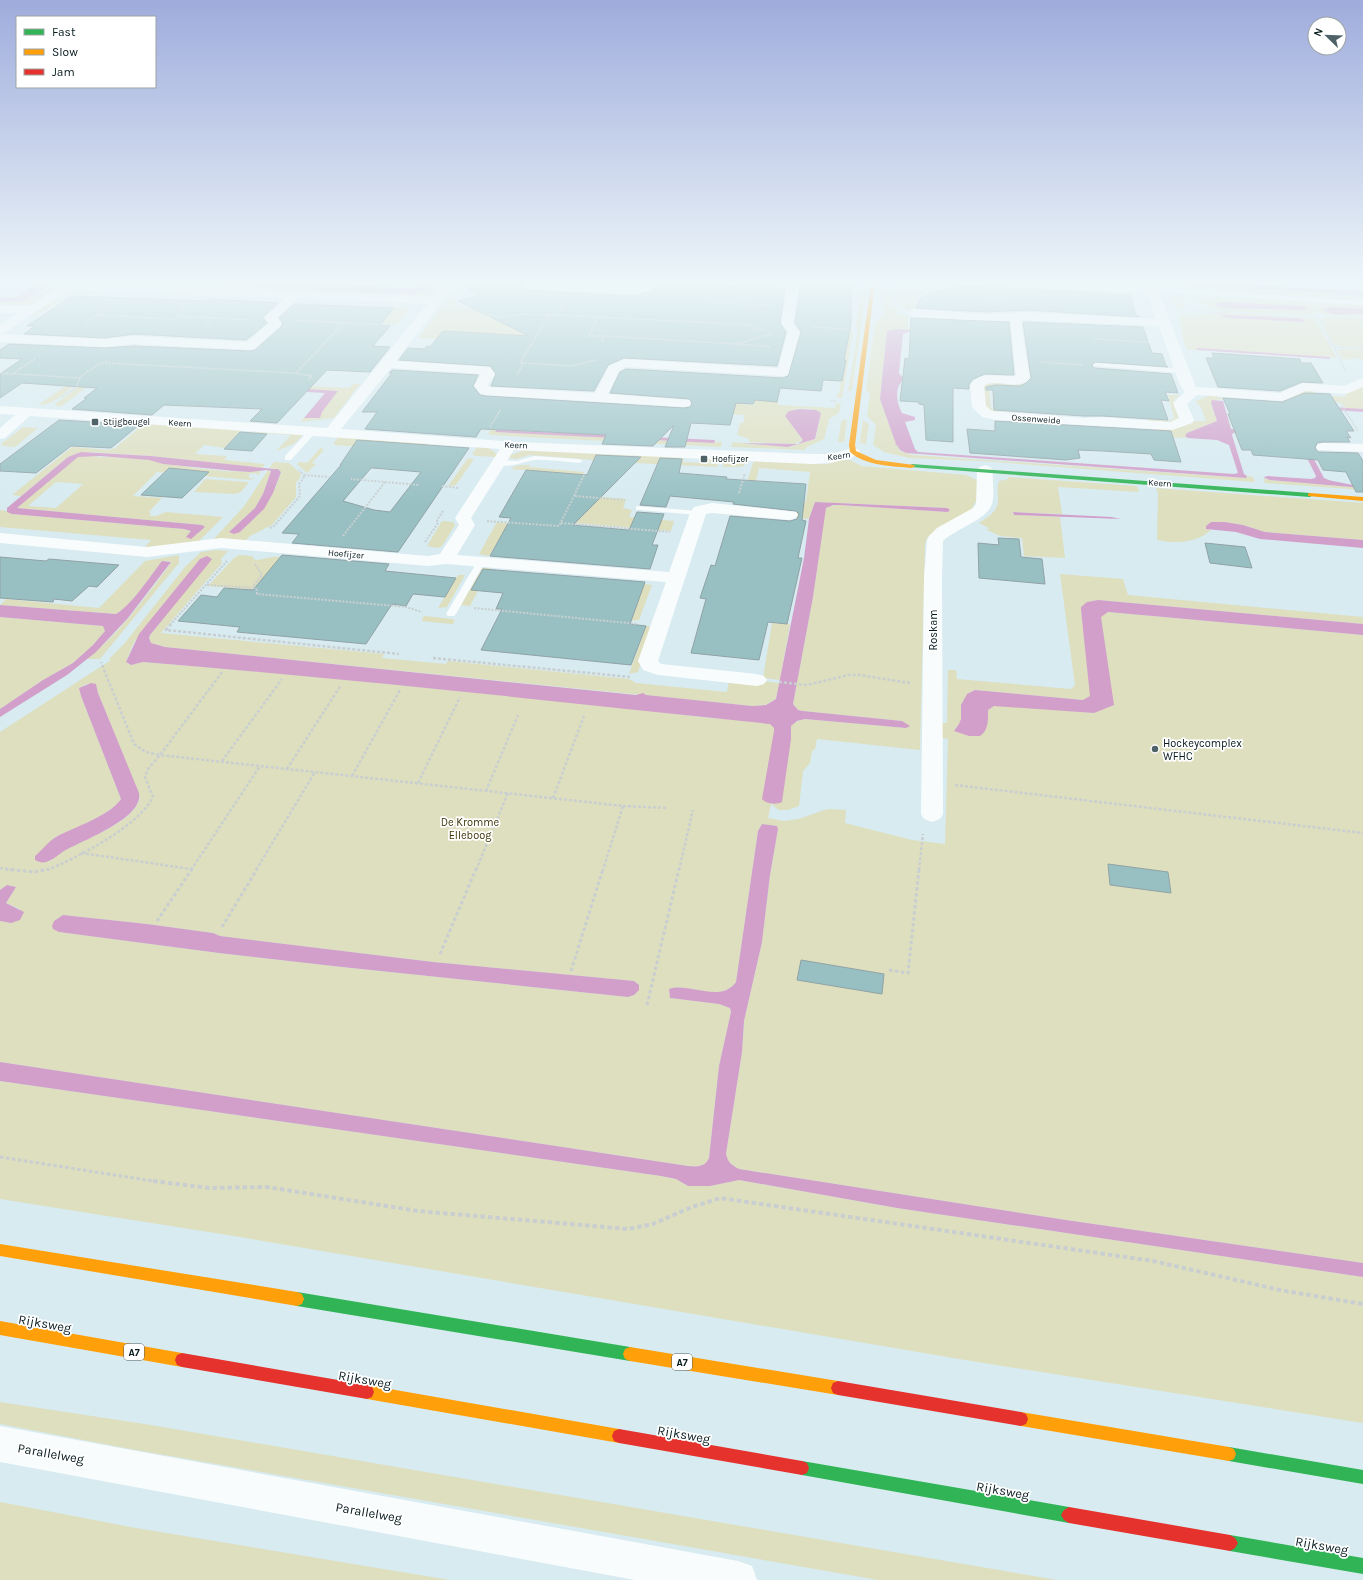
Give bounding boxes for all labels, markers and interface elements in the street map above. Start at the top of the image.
legend [16,16,156,88]
north arrow [1307,16,1347,56]
text: Fast [52,25,76,39]
text: N [1311,26,1326,38]
text: Slow [52,45,78,59]
text: Jam [52,65,75,79]
street label: Ossenweide [1011,412,1061,426]
marker: Stijgbeugel [90,417,100,427]
place label: Stijgbeugel [103,417,150,427]
street label: Keern [168,417,192,429]
street label: Keern [504,439,528,451]
street label: Keern [827,449,851,463]
marker: Hoefijzer [699,454,709,464]
place label: Hoefijzer [712,454,749,464]
street label: Keern [1148,477,1172,489]
street label: Hoefijzer [327,547,365,561]
street label: Roskam [927,609,940,651]
place label: Hockeycomplex WFHC [1163,737,1242,763]
marker: Hockeycomplex WFHC [1150,744,1160,754]
park label: De Kromme Elleboog [441,816,500,842]
street label: Rijksweg [17,1311,73,1336]
road number: A7 [124,1344,144,1360]
road number: A7 [672,1354,692,1370]
street label: Rijksweg [337,1367,393,1392]
street label: Rijksweg [656,1422,712,1447]
street label: Parallelweg [16,1440,86,1467]
street label: Rijksweg [975,1478,1031,1503]
street label: Parallelweg [334,1499,404,1526]
street label: Rijksweg [1294,1533,1350,1558]

